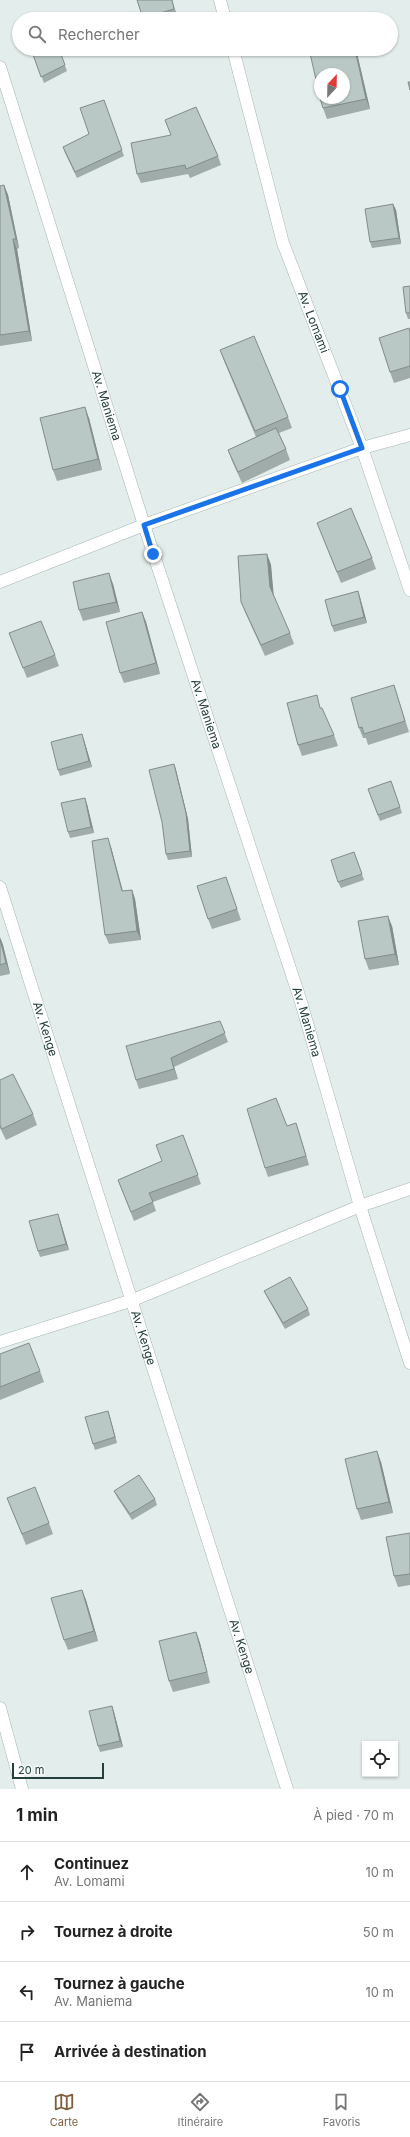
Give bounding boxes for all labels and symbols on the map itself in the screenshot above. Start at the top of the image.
north arrow [314,68,350,104]
street label: Av. Lomami [295,289,333,355]
street label: Av. Maniema [89,369,125,442]
route start [331,380,349,398]
route end [144,545,162,563]
street label: Av. Maniema [188,677,225,750]
street label: Av. Maniema [290,985,324,1059]
street label: Av. Kenge [30,1000,61,1058]
street label: Av. Kenge [128,1308,160,1367]
street label: Av. Kenge [226,1617,258,1676]
scale bar [12,1761,104,1780]

